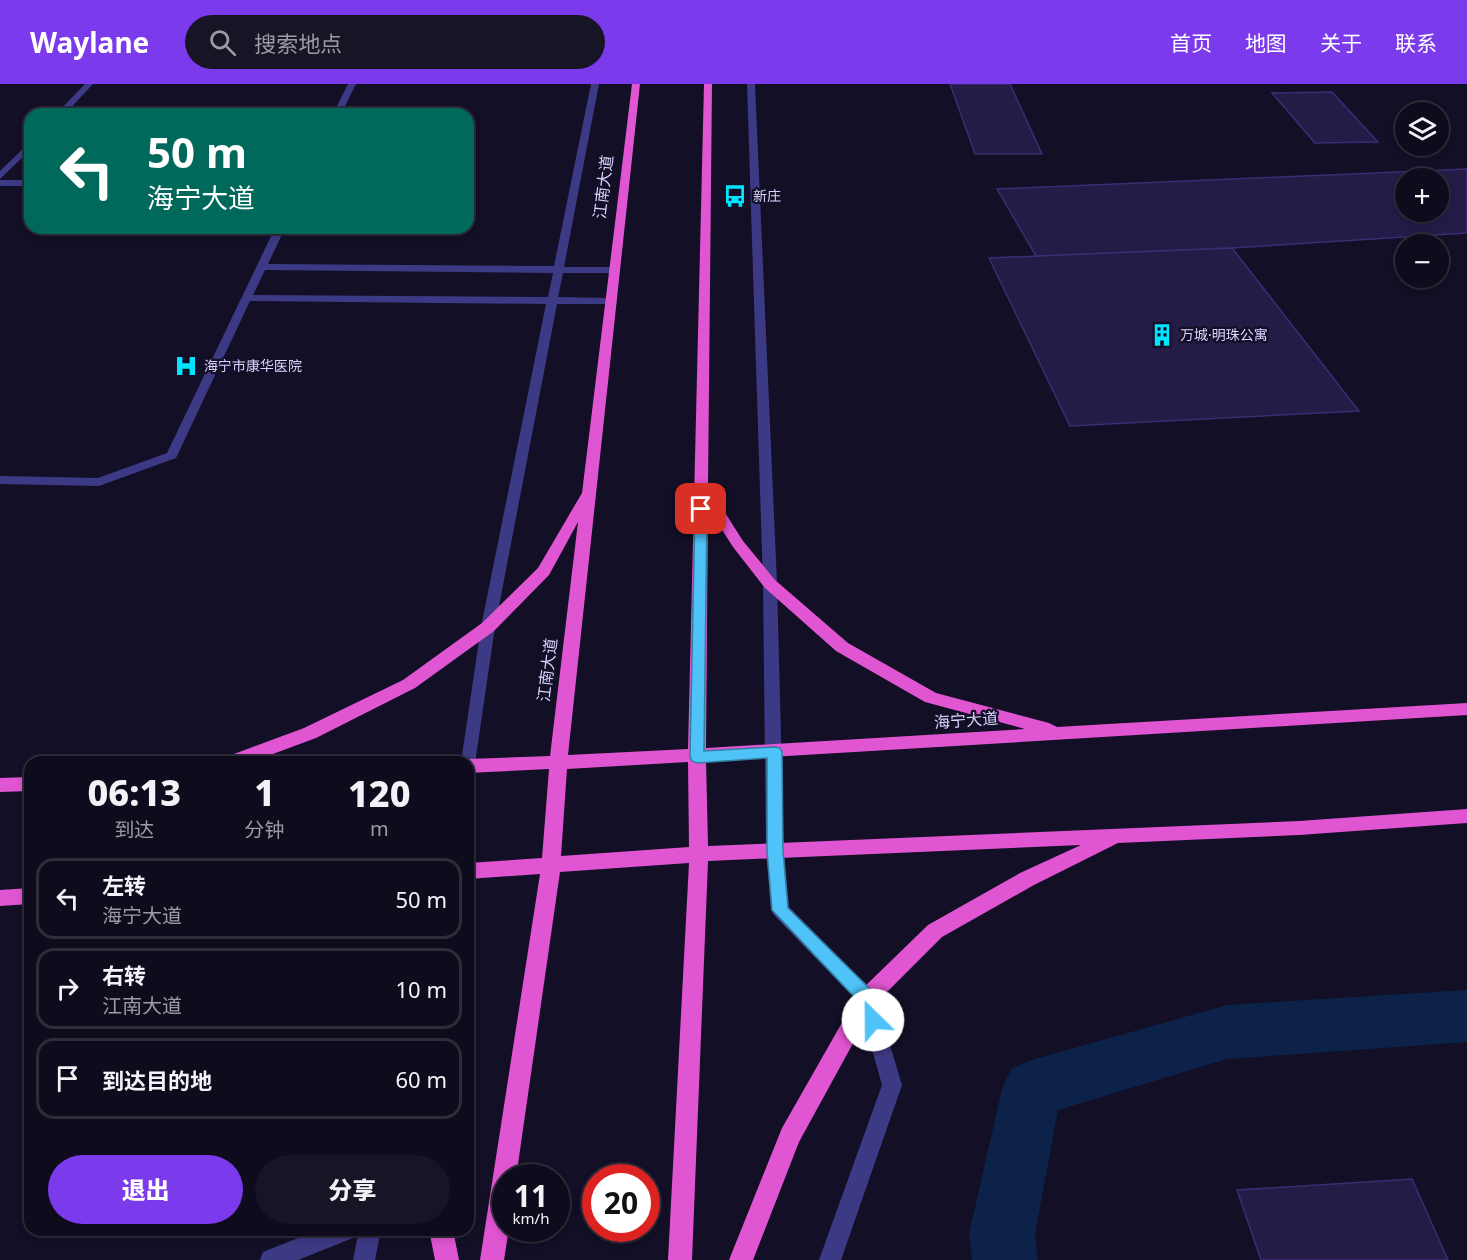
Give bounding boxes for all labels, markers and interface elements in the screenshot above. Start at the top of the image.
search box [185,15,605,69]
text: Waylane [30,23,149,61]
icon: search [206,26,239,59]
text: 搜索地点 [254,28,342,58]
text: 首页 [1170,29,1212,57]
text: 地图 [1245,29,1287,57]
text: 关于 [1320,29,1362,57]
text: 联系 [1395,29,1437,57]
map controls [1395,102,1449,288]
button: layers [1395,102,1449,156]
text: 50 m [147,123,247,180]
icon: left [48,132,126,210]
street label: 江南大道 [588,154,618,220]
button: + [1395,168,1449,222]
text: 海宁大道 [147,179,255,216]
bus stop icon: 新庄 [722,183,748,209]
place label: 新庄 [753,186,781,205]
button: − [1395,234,1449,288]
building icon: 万城·明珠公寓 [1149,322,1175,348]
place label: 万城·明珠公寓 [1180,325,1268,344]
hospital icon: 海宁市康华医院 [173,353,199,379]
place label: 海宁市康华医院 [204,356,302,375]
pin [675,483,726,534]
icon: arrive [684,492,717,525]
street label: 江南大道 [532,637,562,703]
street label: 海宁大道 [933,707,999,733]
text: 06:13 [88,768,181,817]
text: 1 [254,768,275,817]
text: 120 [348,769,410,818]
text: m [370,815,389,842]
text: 到达 [114,816,154,843]
text: 分钟 [245,816,285,843]
text: 左转 [102,870,146,900]
icon: left [51,882,84,915]
text: 50 m [396,884,447,914]
text: 海宁大道 [102,902,182,929]
text: 右转 [102,960,146,990]
icon: right [51,972,84,1005]
text: 10 m [396,974,447,1004]
position arrow [841,988,905,1052]
text: 江南大道 [102,992,182,1019]
icon: arrive [51,1062,84,1095]
text: 60 m [396,1064,447,1094]
text: 到达目的地 [102,1065,212,1095]
button: 退出 [48,1155,243,1224]
button: 分享 [255,1155,450,1224]
speed limit sign: 20 [582,1164,660,1242]
text: 11 [514,1175,548,1216]
text: km/h [513,1208,549,1228]

